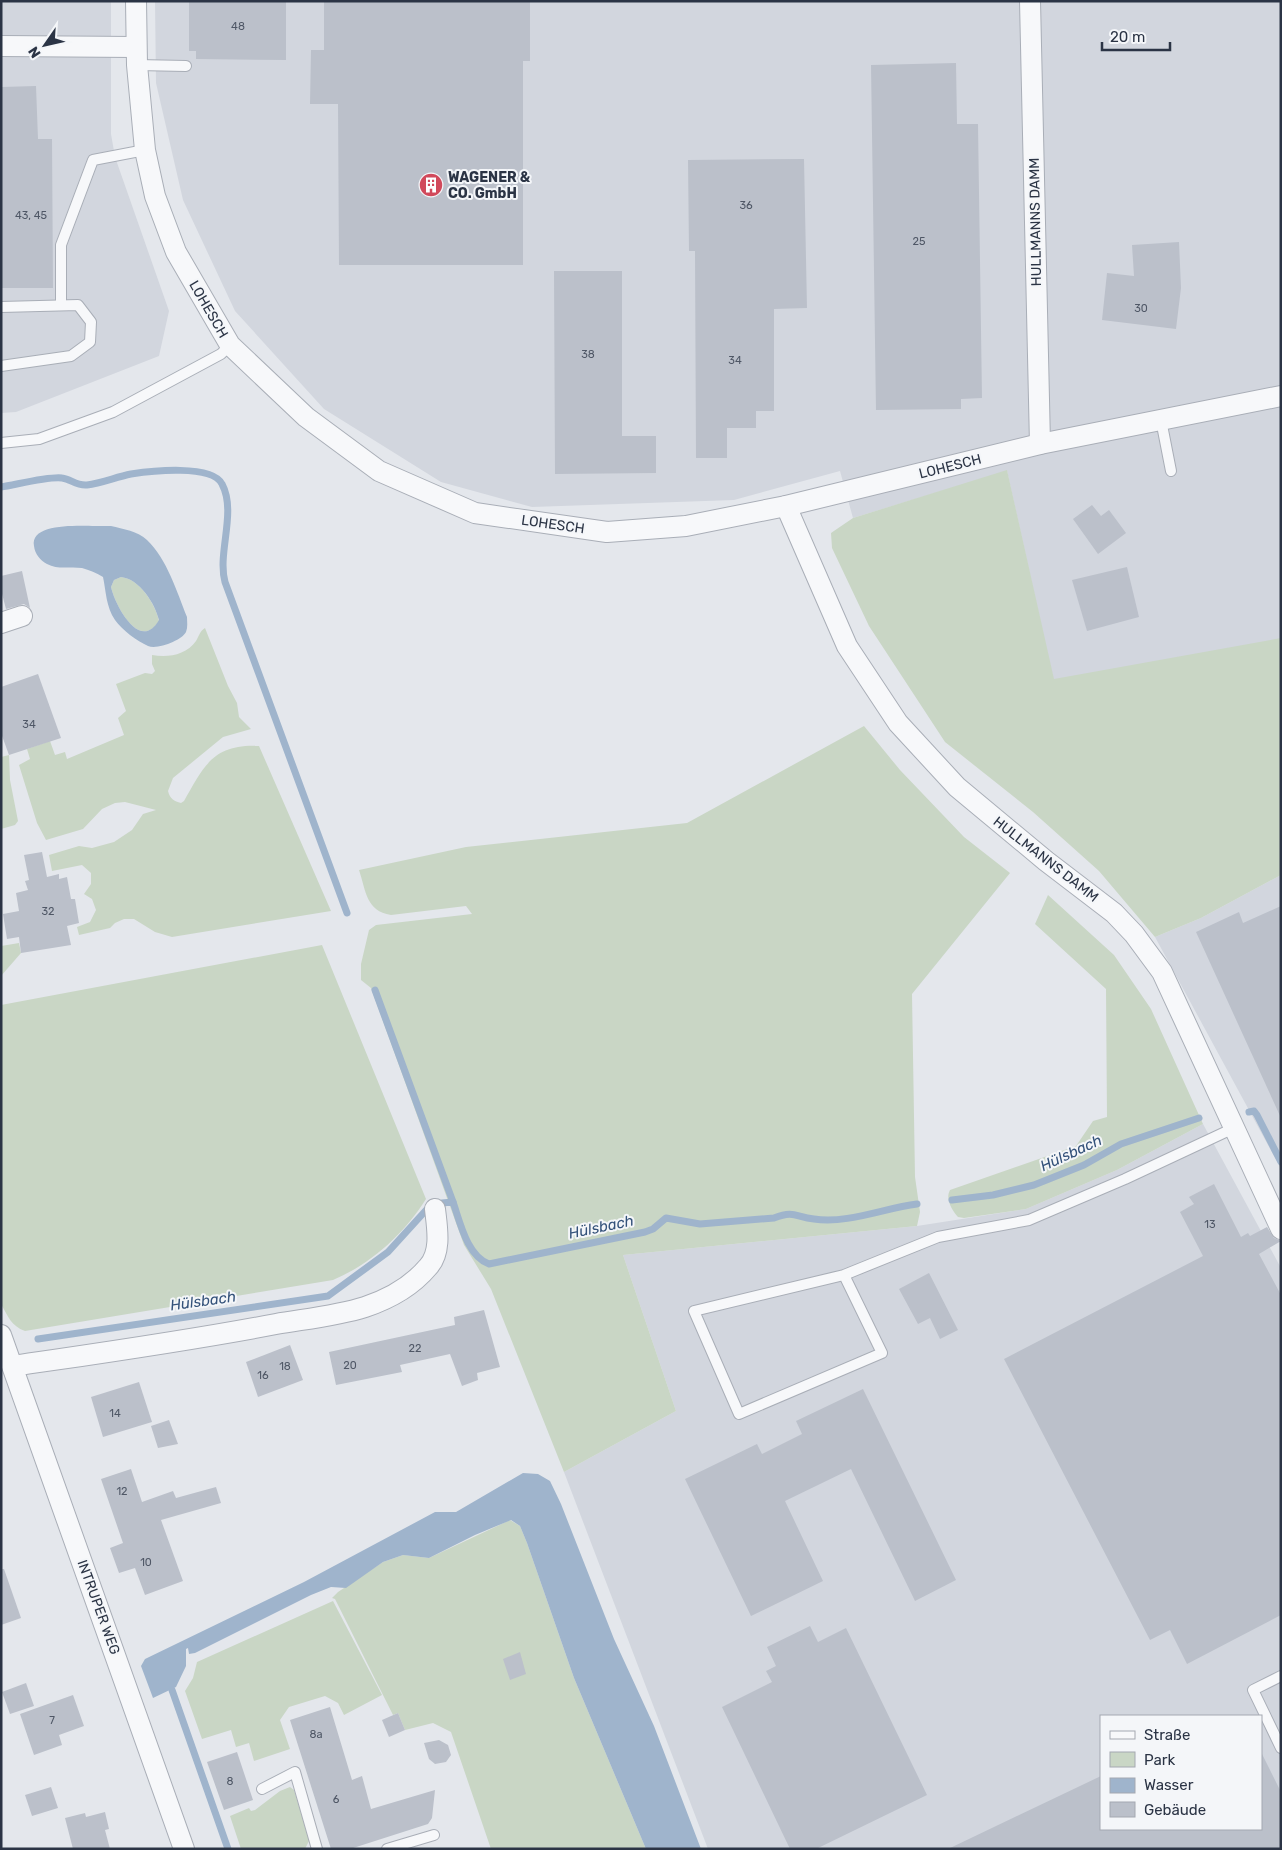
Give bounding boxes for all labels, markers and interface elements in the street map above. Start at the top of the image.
north arrow [20,20,70,70]
house number: 48 [231,20,245,33]
scale bar [1102,20,1170,52]
text: 20 m [1110,28,1145,46]
text: N [25,43,45,61]
street label: HULLMANNS DAMM [1026,157,1045,287]
place label: WAGENER & CO. GmbH [448,169,531,202]
building icon: WAGENER & CO. GmbH [418,172,444,198]
house number: 36 [739,199,753,212]
house number: 43, 45 [15,209,48,222]
house number: 25 [913,235,926,248]
street label: LOHESCH [185,277,232,341]
house number: 30 [1134,302,1148,315]
house number: 38 [581,348,595,361]
house number: 34 [728,354,742,367]
street label: LOHESCH [917,451,983,482]
street label: LOHESCH [520,512,586,537]
house number: 34 [22,718,36,731]
street label: HULLMANNS DAMM [990,813,1102,906]
house number: 32 [41,905,55,918]
water label: Hülsbach [1037,1131,1105,1175]
water label: Hülsbach [567,1211,635,1243]
house number: 13 [1204,1218,1216,1231]
water label: Hülsbach [169,1287,237,1315]
house number: 22 [409,1342,421,1355]
house number: 20 [343,1359,357,1372]
house number: 18 [279,1360,291,1373]
house number: 16 [257,1369,269,1382]
house number: 14 [109,1407,121,1420]
house number: 12 [116,1485,128,1498]
house number: 10 [140,1556,152,1569]
street label: INTRUPER WEG [74,1557,124,1657]
house number: 7 [49,1714,55,1727]
legend [1100,1715,1262,1830]
text: Straße [1144,1726,1190,1744]
house number: 8a [309,1728,323,1741]
text: Park [1144,1751,1175,1769]
house number: 8 [227,1775,234,1788]
text: Wasser [1144,1776,1194,1794]
house number: 6 [333,1793,340,1806]
text: Gebäude [1144,1801,1206,1819]

